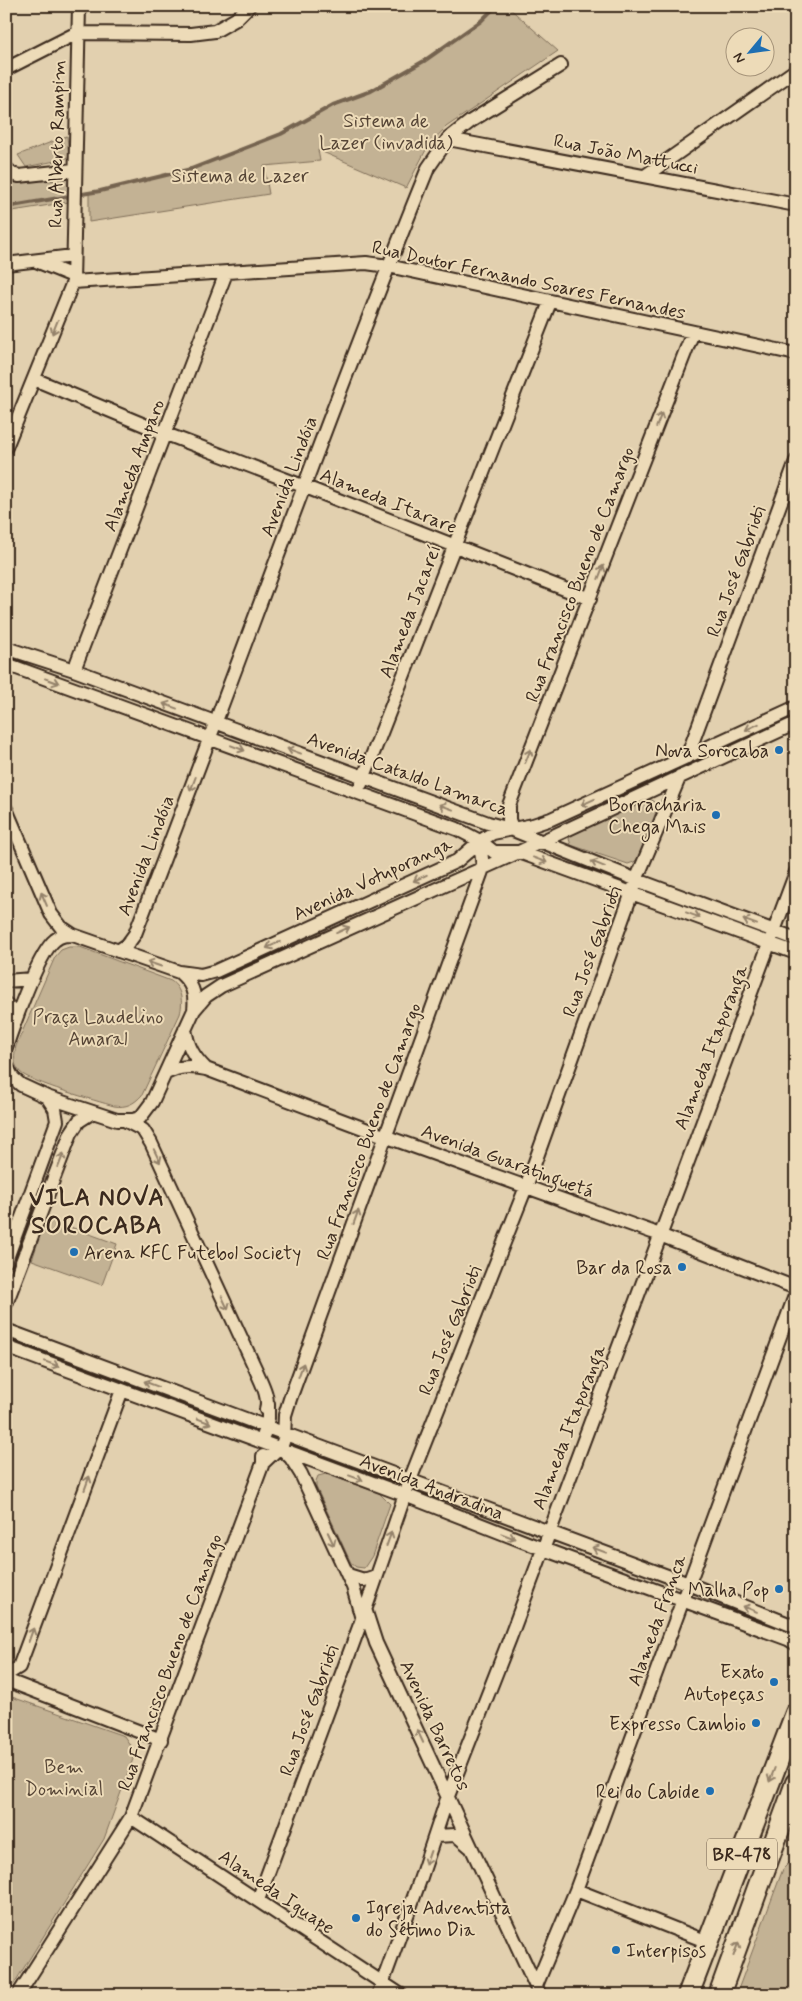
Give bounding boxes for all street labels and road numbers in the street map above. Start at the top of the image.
street label: Rua Alberto Rampim [44,60,71,228]
street label: Rua João Mattucci [551,128,700,181]
street label: Rua Doutor Fernando Soares Fernandes [370,235,688,326]
street label: Alameda Amparo [98,396,171,535]
street label: Avenida Lindóia [255,413,324,540]
street label: Rua Francisco Bueno de Camargo [520,443,642,706]
street label: Alameda Itarare [316,462,461,540]
street label: Rua José Gabrioti [701,502,772,641]
street label: Alameda Jacareí [373,541,447,682]
street label: Avenida Cataldo Lamarca [303,726,512,822]
street label: Avenida Lindóia [112,792,181,919]
street label: Avenida Votuporanga [289,831,457,928]
street label: Rua José Gabrioti [557,882,628,1021]
street label: Alameda Itaporanga [668,961,757,1135]
street label: Rua Francisco Bueno de Camargo [311,999,429,1264]
street label: Avenida Guaratinguetá [417,1119,597,1207]
street label: Rua José Gabrioti [413,1262,488,1399]
street label: Alameda Itaporanga [526,1341,615,1515]
street label: Avenida Andradina [356,1448,507,1526]
street label: Rua Francisco Bueno de Camargo [112,1530,230,1795]
street label: Alameda Franca [622,1551,693,1690]
street label: Rua José Gabrioti [274,1641,345,1780]
street label: Avenida Barretos [393,1656,476,1795]
road number: BR-478 [707,1838,777,1870]
street label: Alameda Iguape [213,1844,339,1941]

